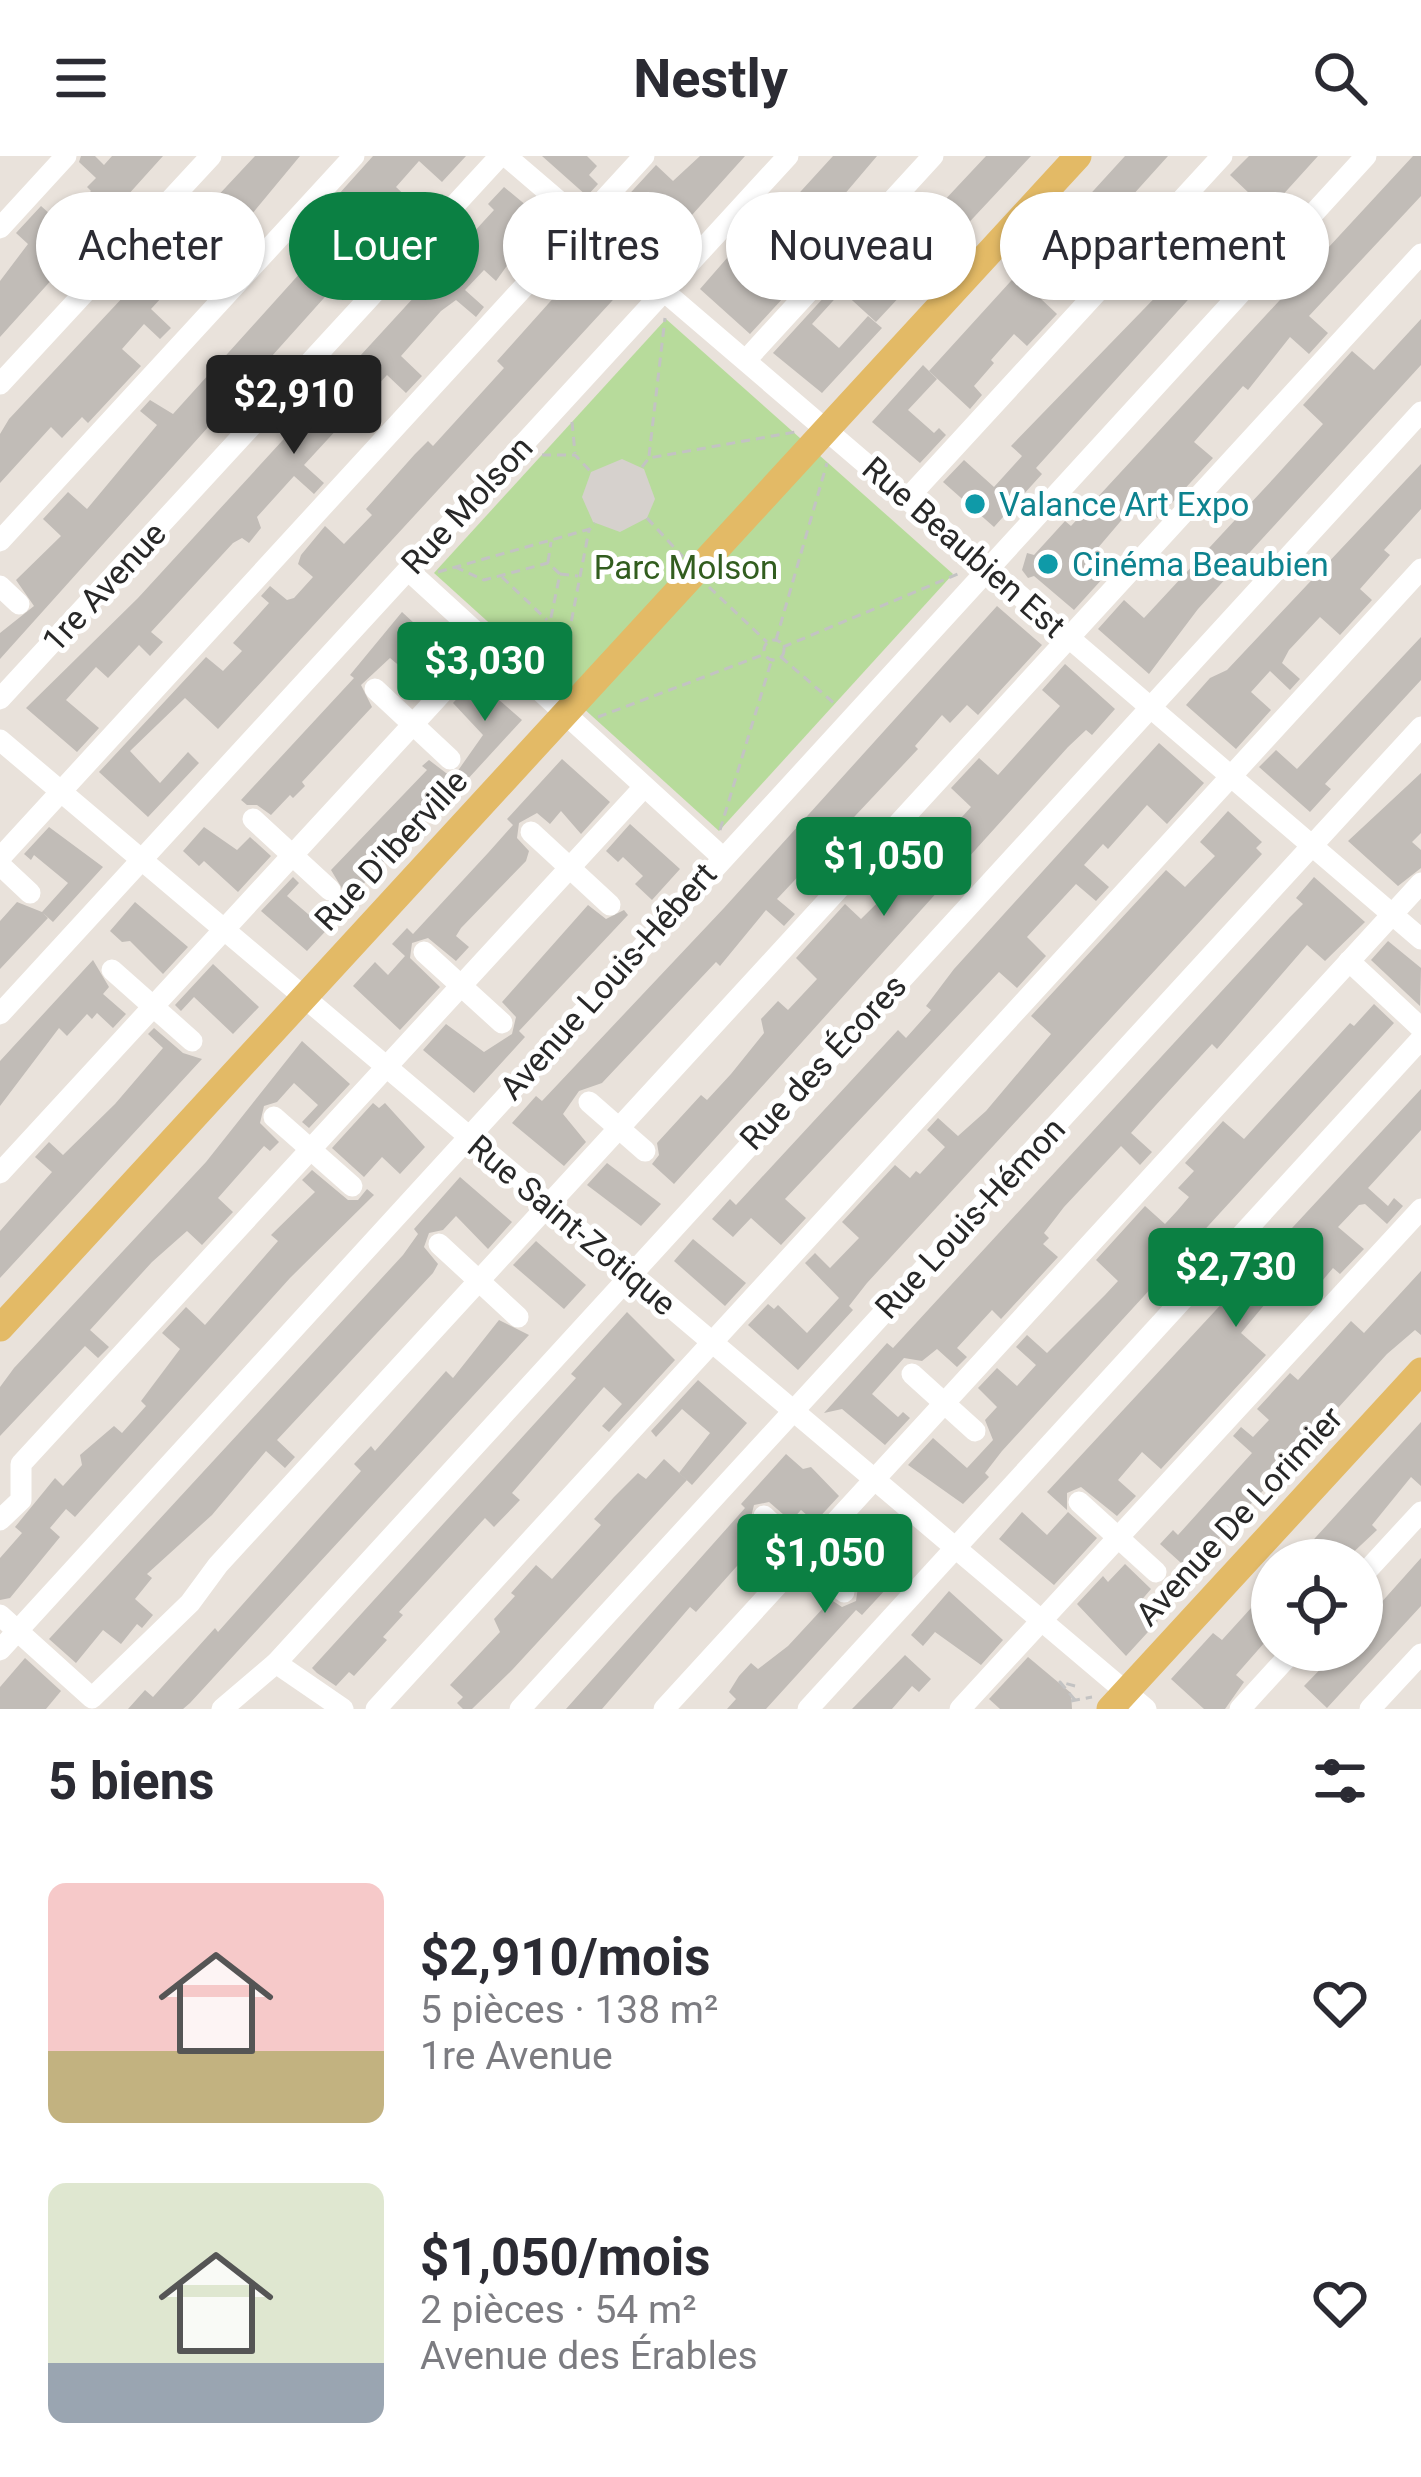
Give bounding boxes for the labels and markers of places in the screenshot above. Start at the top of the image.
pin: $2,910 [196,355,392,457]
place label: Valance Art Expo [999,485,1249,524]
marker: Valance Art Expo [962,491,988,517]
place label: Cinéma Beaubien [1072,545,1329,584]
marker: Cinéma Beaubien [1035,551,1061,577]
pin: $3,030 [387,622,583,724]
pin: $1,050 [786,817,982,919]
pin: $2,730 [1138,1228,1334,1330]
pin: $1,050 [727,1514,923,1616]

